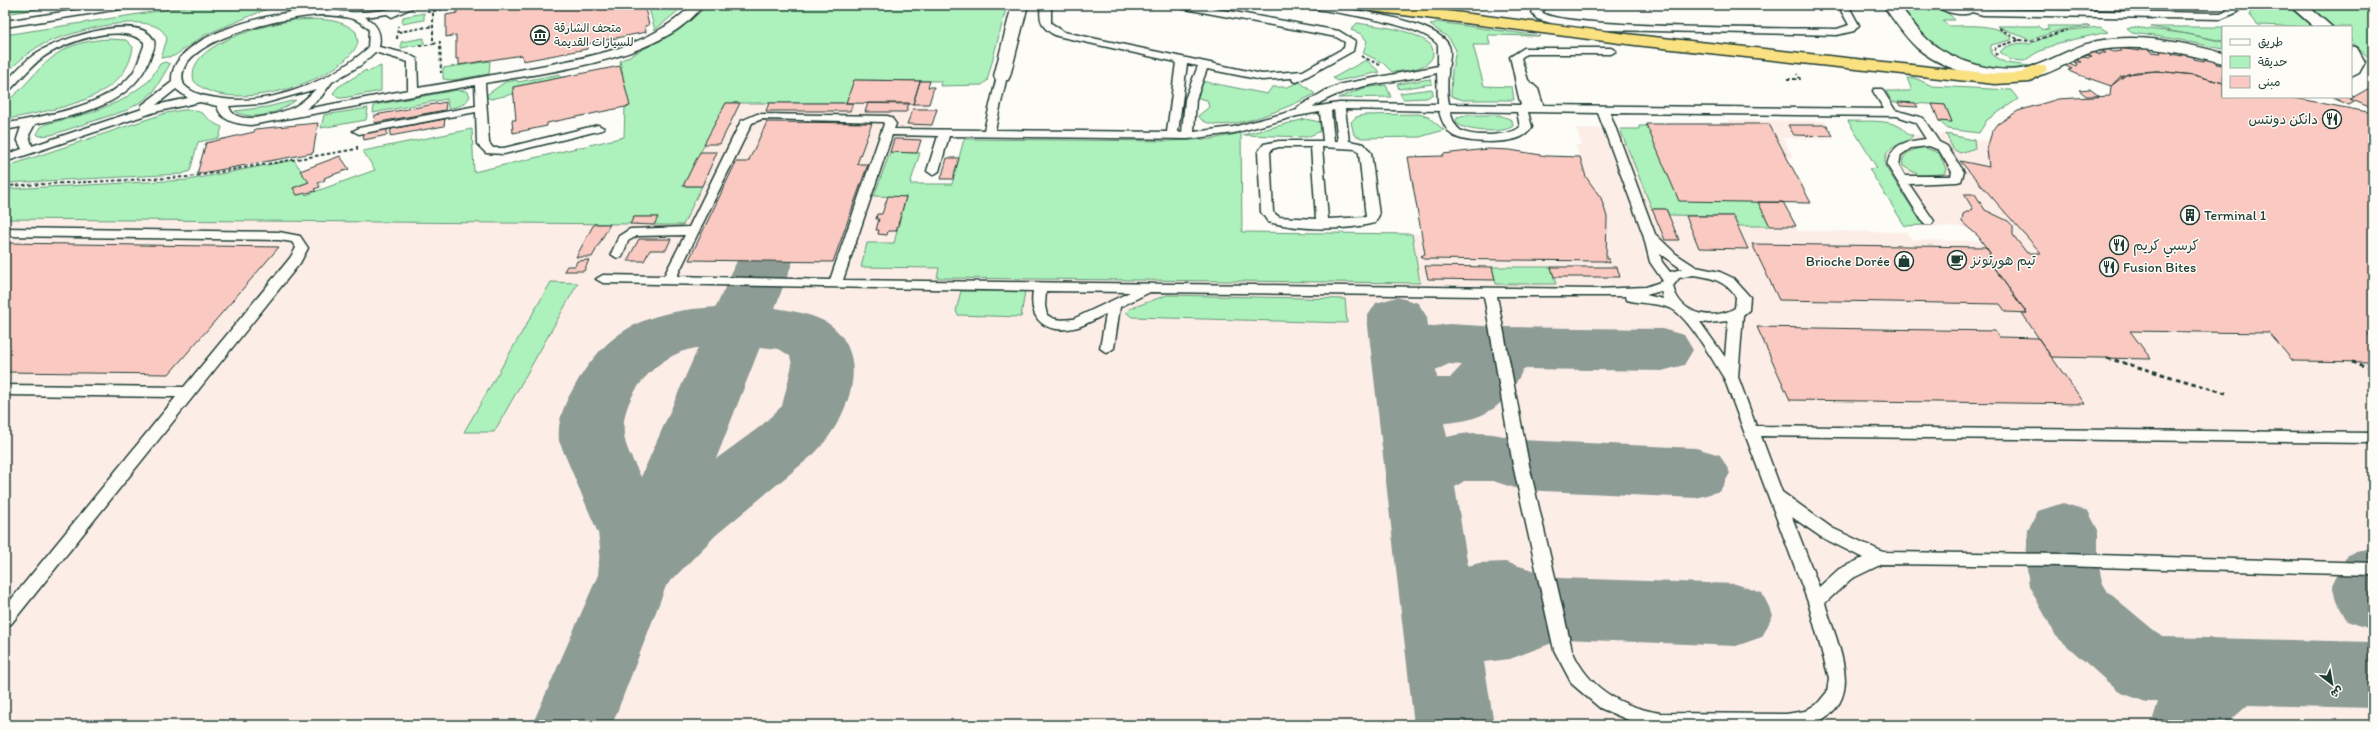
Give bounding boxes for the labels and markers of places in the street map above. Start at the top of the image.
place label: متحف الشارقة للسيارات القديمة [554,21,634,49]
museum icon: متحف الشارقة للسيارات القديمة [529,24,551,46]
restaurant icon: دانكن دونتس [2321,108,2343,130]
place label: دانكن دونتس [2248,111,2318,128]
building icon: Terminal 1 [2179,204,2201,226]
place label: Terminal 1 [2204,207,2267,224]
restaurant icon: كرسبي كريم [2108,234,2130,256]
place label: كرسبي كريم [2133,237,2199,258]
cafe icon: تيم هورتونز [1946,249,1968,271]
shop icon: Brioche Dorée [1893,250,1915,272]
place label: تيم هورتونز [1970,252,2037,271]
place label: Brioche Dorée [1806,253,1890,270]
restaurant icon: Fusion Bites [2098,256,2120,278]
place label: Fusion Bites [2123,259,2196,276]

